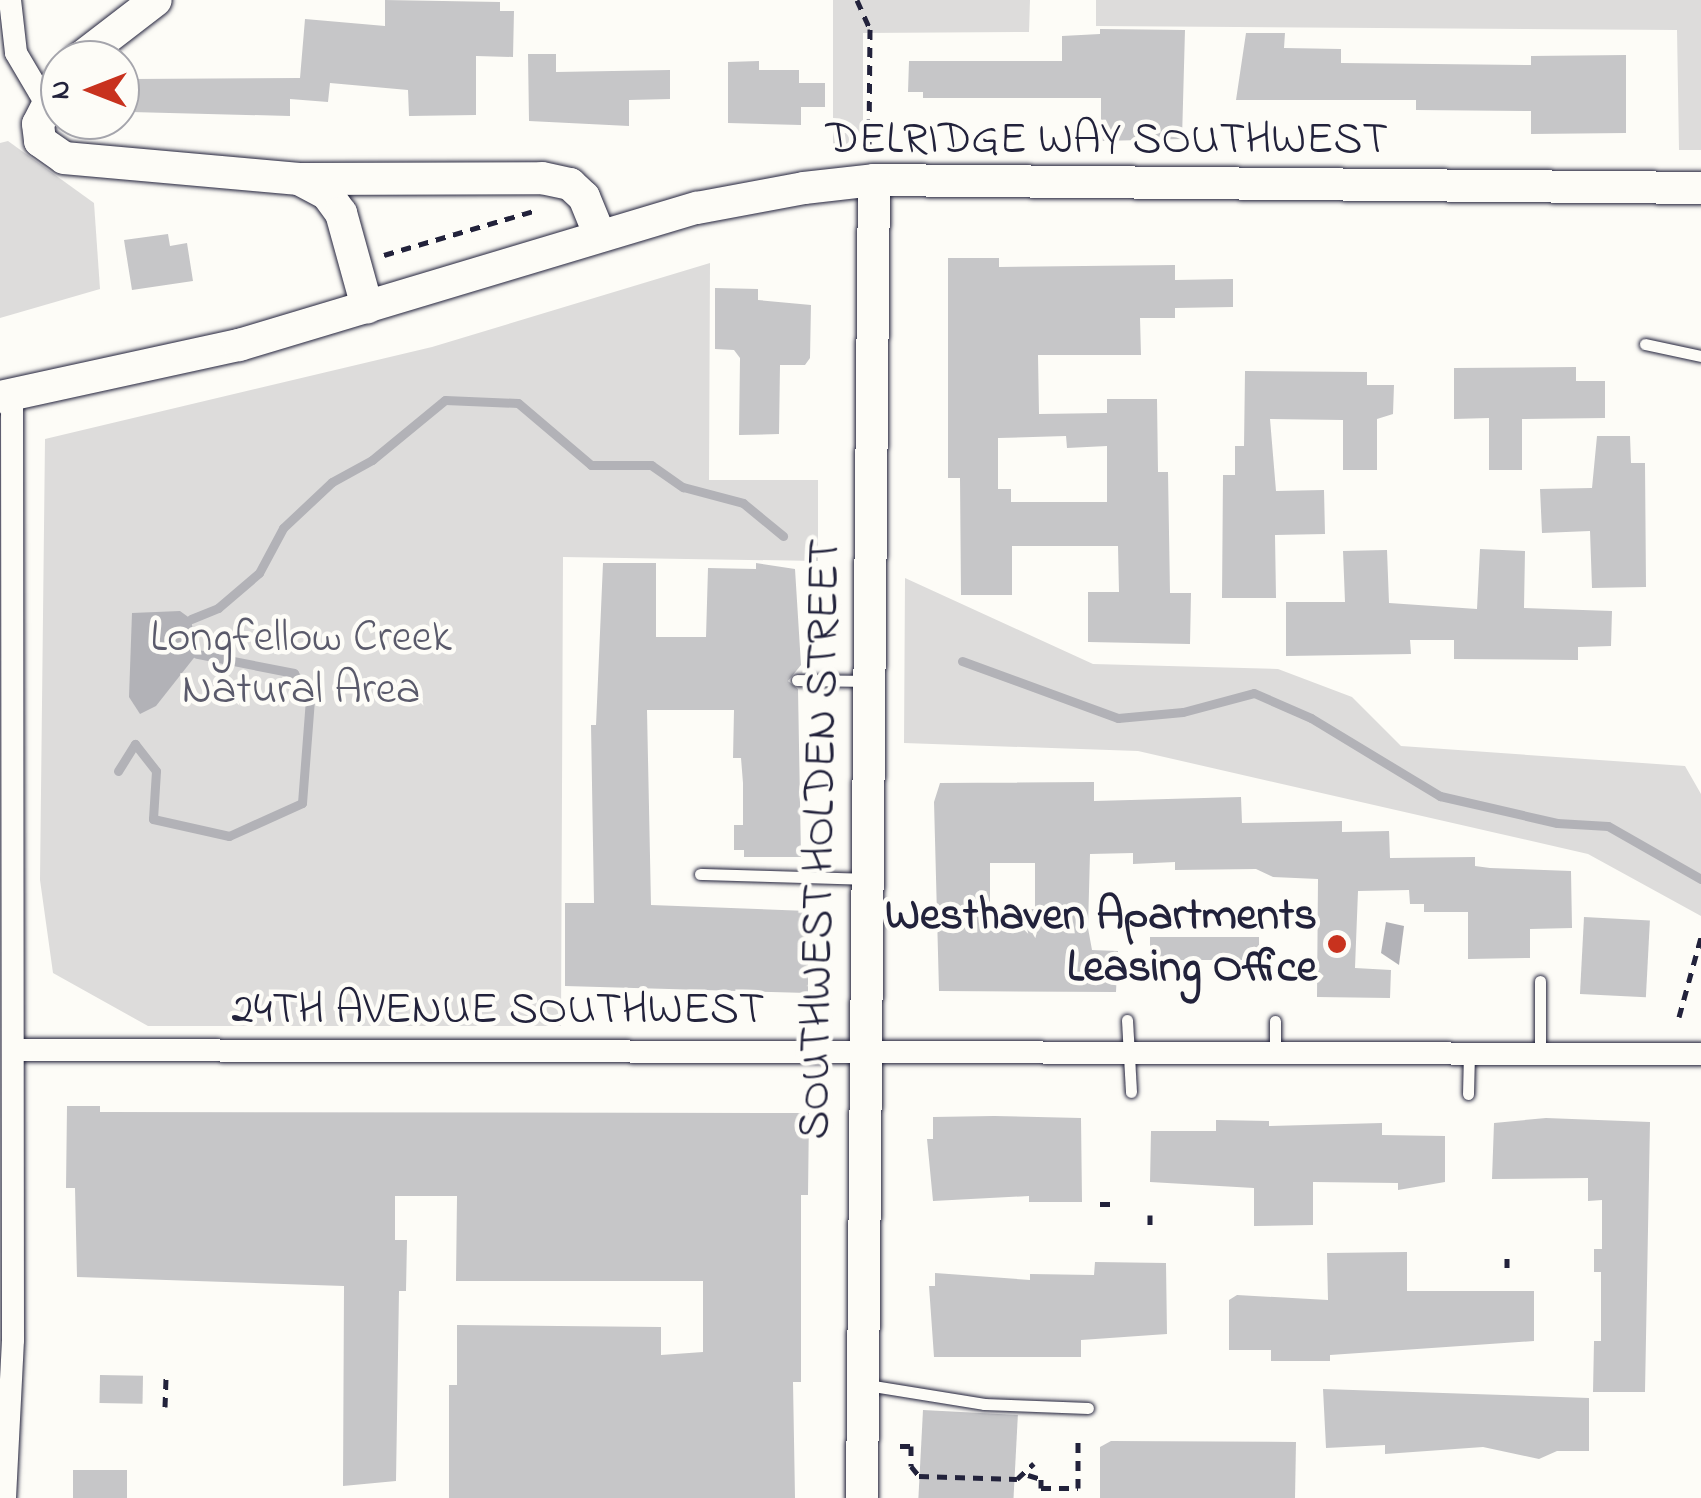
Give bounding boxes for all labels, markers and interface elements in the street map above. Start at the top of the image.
north arrow [40,40,140,140]
text: N [41,81,82,99]
street label: DELRIDGE WAY SOUTHWEST [826,115,1388,169]
street label: SOUTHWEST HOLDEN STREET [790,538,854,1140]
park label: Longfellow Creek Natural Area [150,613,452,719]
place label: Westhaven Apartments Leasing Office [885,891,1317,997]
marker: Westhaven Apartments Leasing Office [1326,933,1348,955]
street label: 24TH AVENUE SOUTHWEST [231,985,765,1039]

